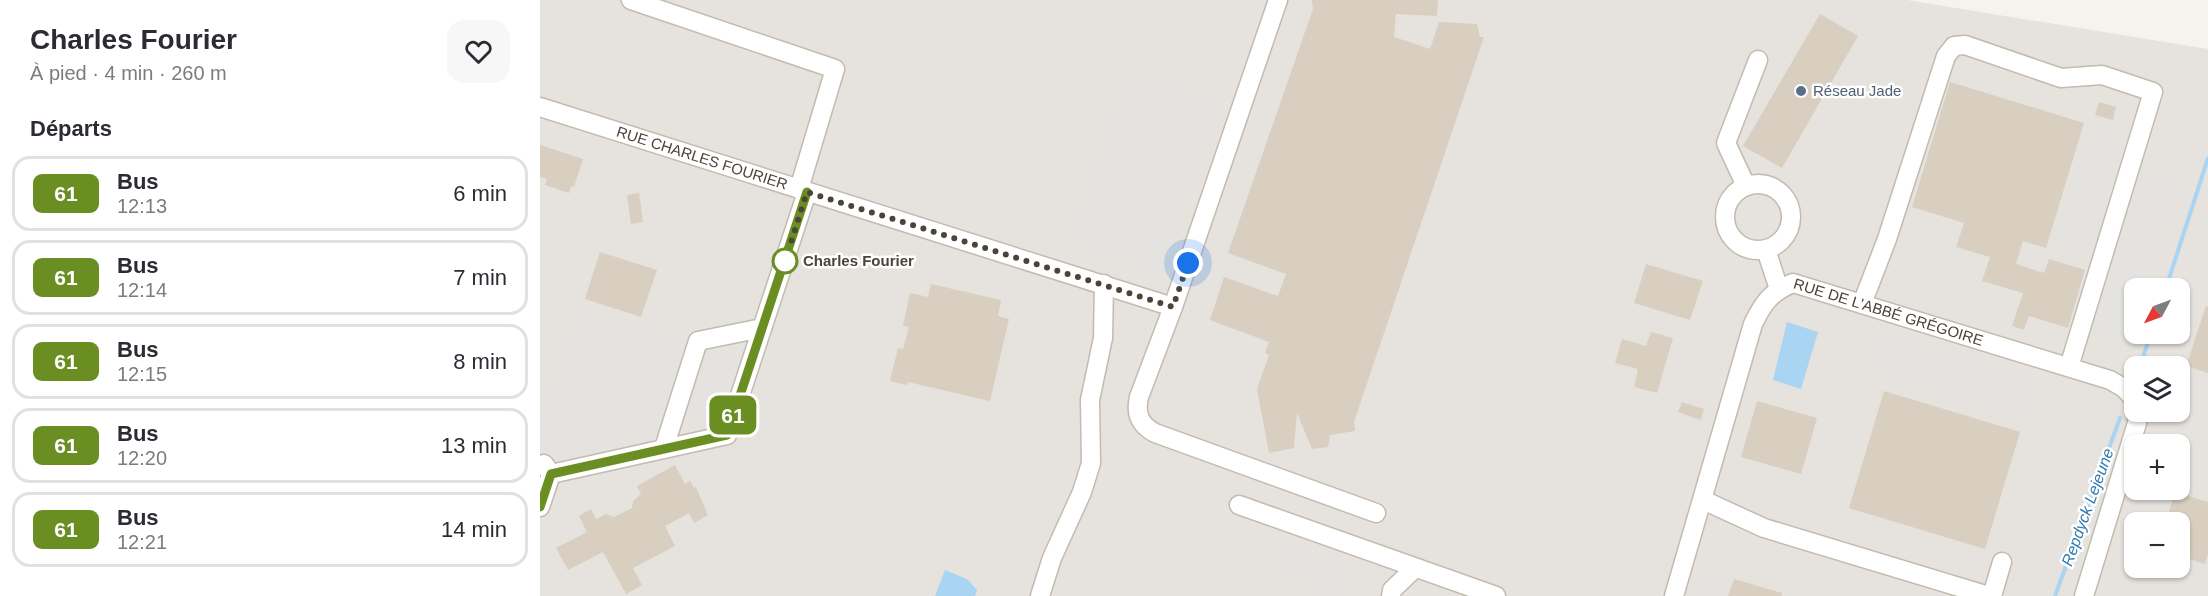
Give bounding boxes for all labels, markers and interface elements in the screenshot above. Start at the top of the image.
button: heart [447,20,510,83]
text: Charles Fourier [30,24,237,55]
text: À pied · 4 min · 260 m [30,62,227,84]
place label: Réseau Jade [1813,82,1901,99]
marker: Réseau Jade [1794,84,1808,98]
text: Départs [30,116,112,141]
street label: RUE CHARLES FOURIER [615,123,790,193]
text: Bus [117,169,159,194]
text: 6 min [453,181,507,206]
text: 61 [54,182,78,205]
text: 12:13 [117,195,167,217]
marker: Charles Fourier [772,248,798,274]
your location [1173,248,1203,278]
place label: Charles Fourier [803,252,914,269]
text: Bus [117,253,159,278]
text: 7 min [453,265,507,290]
text: 61 [54,266,78,289]
street label: RUE DE L'ABBÉ GRÉGOIRE [1792,275,1985,349]
north arrow [2124,278,2190,344]
map controls [2124,278,2190,578]
text: 12:14 [117,279,167,301]
text: Bus [117,337,159,362]
text: 8 min [453,349,507,374]
text: 61 [54,350,78,373]
button: layers [2124,356,2190,422]
text: 12:15 [117,363,167,385]
line badge: 61 [706,396,760,434]
text: 61 [721,404,745,427]
text: Bus [117,421,159,446]
text: 13 min [441,433,507,458]
text: 61 [54,434,78,457]
button: + [2124,434,2190,500]
water label: Repdyck Lejeune [2058,446,2117,568]
text: 12:20 [117,447,167,469]
text: Bus [117,505,159,530]
button: − [2124,512,2190,578]
text: 14 min [441,517,507,542]
text: 61 [54,518,78,541]
text: 12:21 [117,531,167,553]

